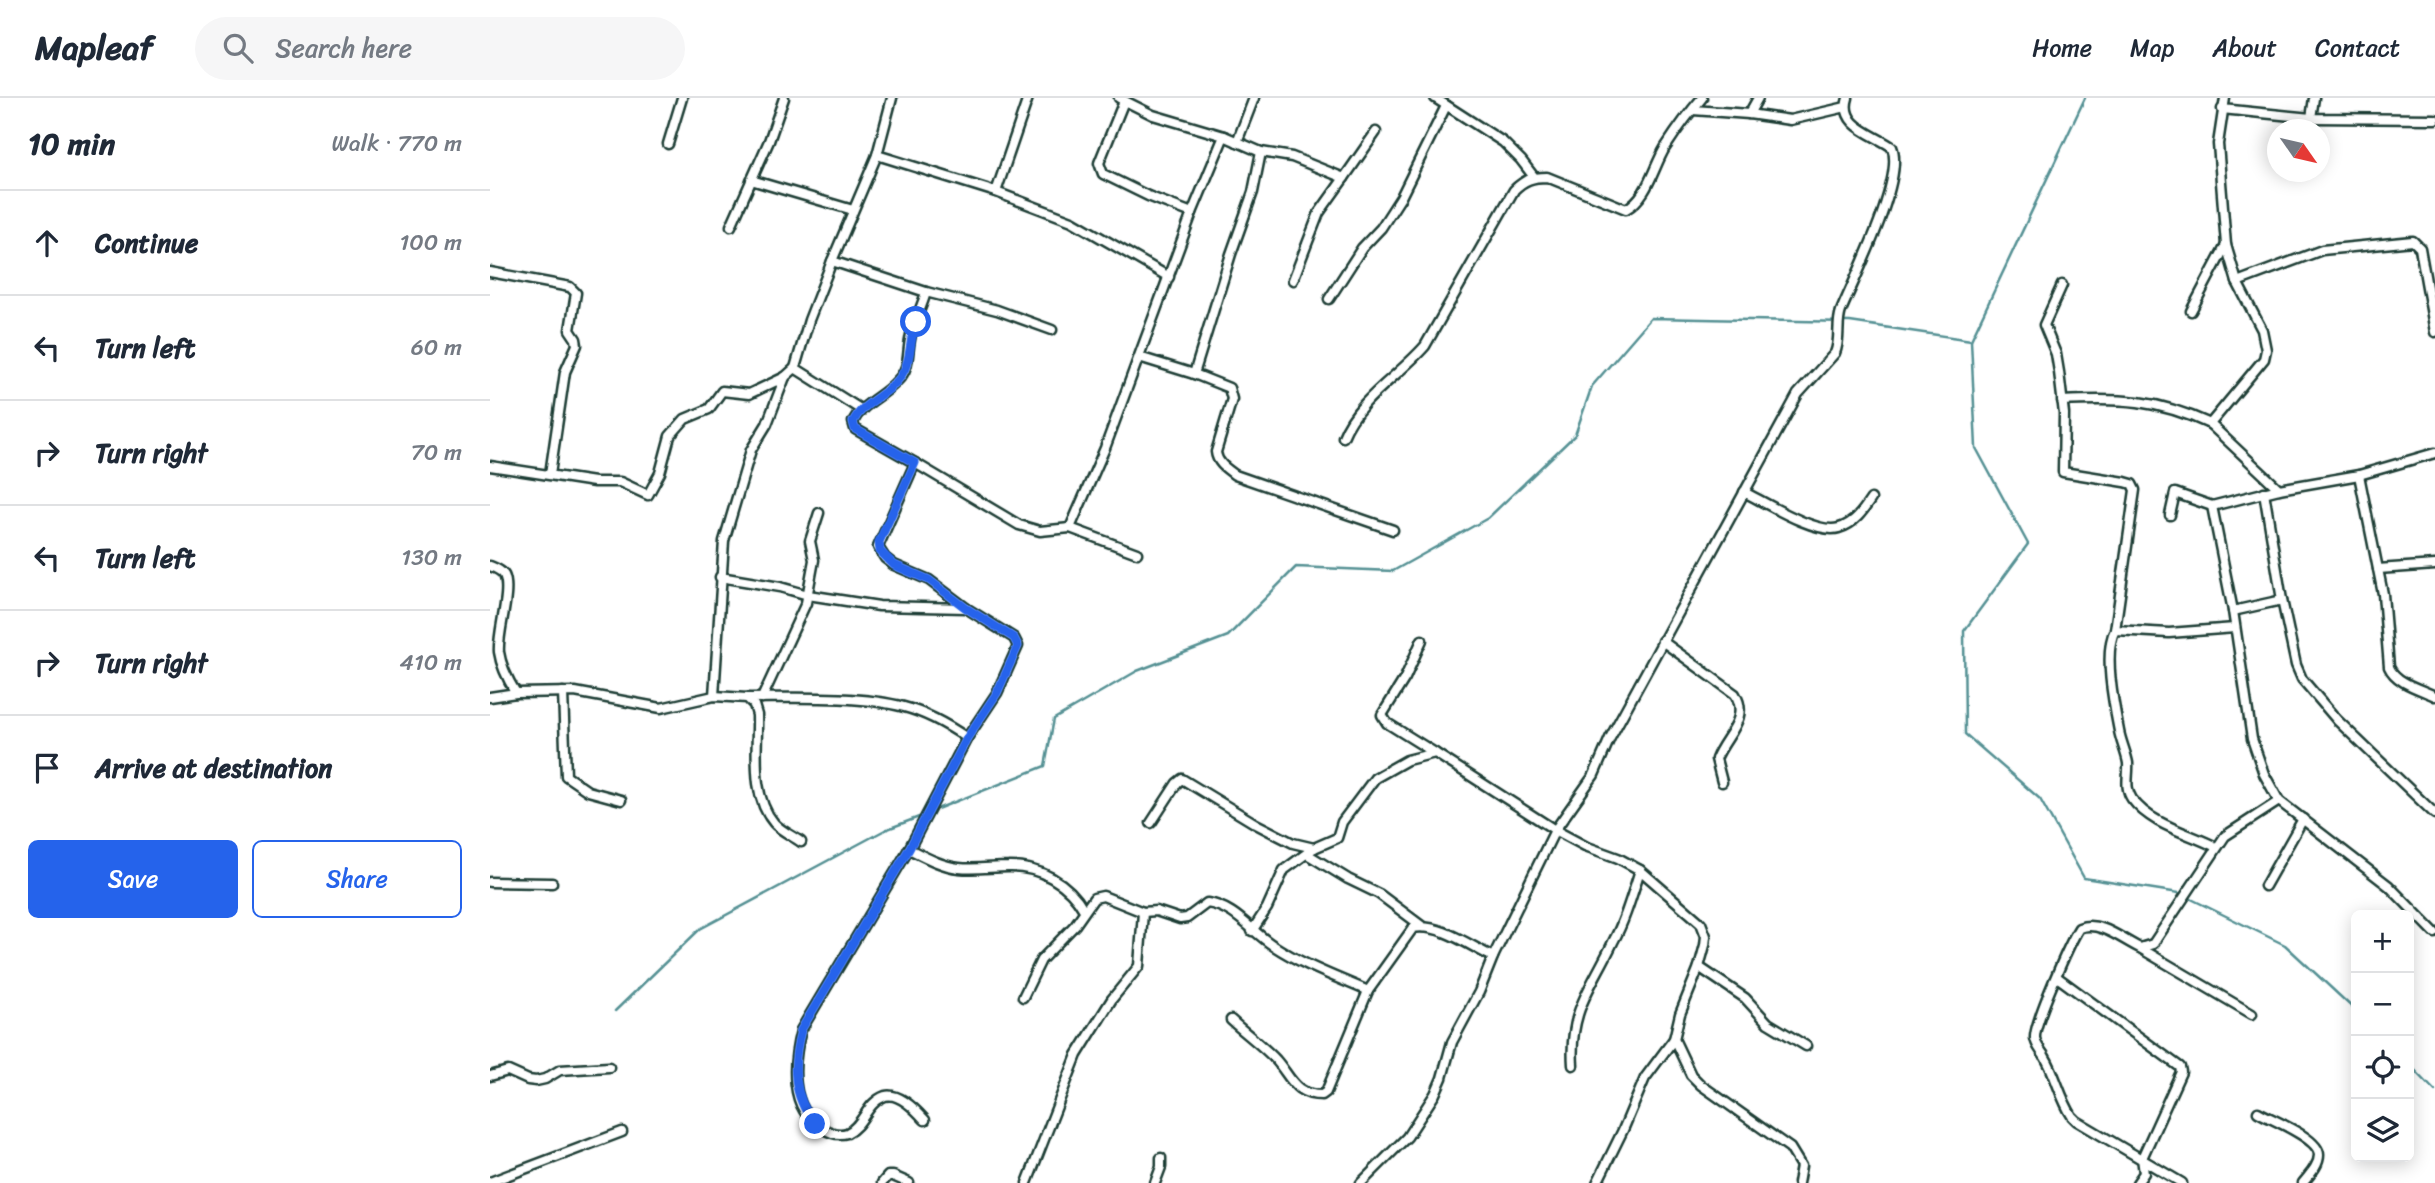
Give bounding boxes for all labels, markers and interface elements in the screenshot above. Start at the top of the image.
search box [195,17,685,80]
text: Mapleaf [35,19,153,77]
text: Search here [275,25,412,71]
text: Home [2032,27,2092,69]
text: Map [2130,27,2174,69]
text: About [2212,27,2277,69]
text: Contact [2315,27,2400,69]
icon: search [219,29,257,67]
text: 10 min [28,117,115,171]
north arrow [2267,119,2330,182]
text: Walk · 770 m [331,123,462,164]
text: Continue [95,220,198,266]
text: 100 m [399,222,462,263]
icon: ahead [28,224,66,262]
route start [900,306,931,337]
text: Turn left [95,325,195,371]
text: 60 m [411,327,462,368]
icon: left [28,329,66,367]
text: Turn right [95,430,208,476]
text: 70 m [411,432,462,473]
icon: right [28,434,66,472]
text: Turn left [95,535,195,581]
text: 130 m [401,537,462,578]
icon: left [28,539,66,577]
text: Turn right [95,640,208,686]
text: 410 m [400,642,462,683]
icon: right [28,644,66,682]
text: Arrive at destination [95,745,332,791]
icon: arrive [28,749,66,787]
button: Save [28,840,238,918]
button: Share [252,840,462,918]
map controls [2351,910,2414,1162]
button: + [2351,910,2414,973]
button: − [2351,973,2414,1036]
button: locate [2351,1036,2414,1099]
button: layers [2351,1099,2414,1162]
route end [799,1108,830,1139]

